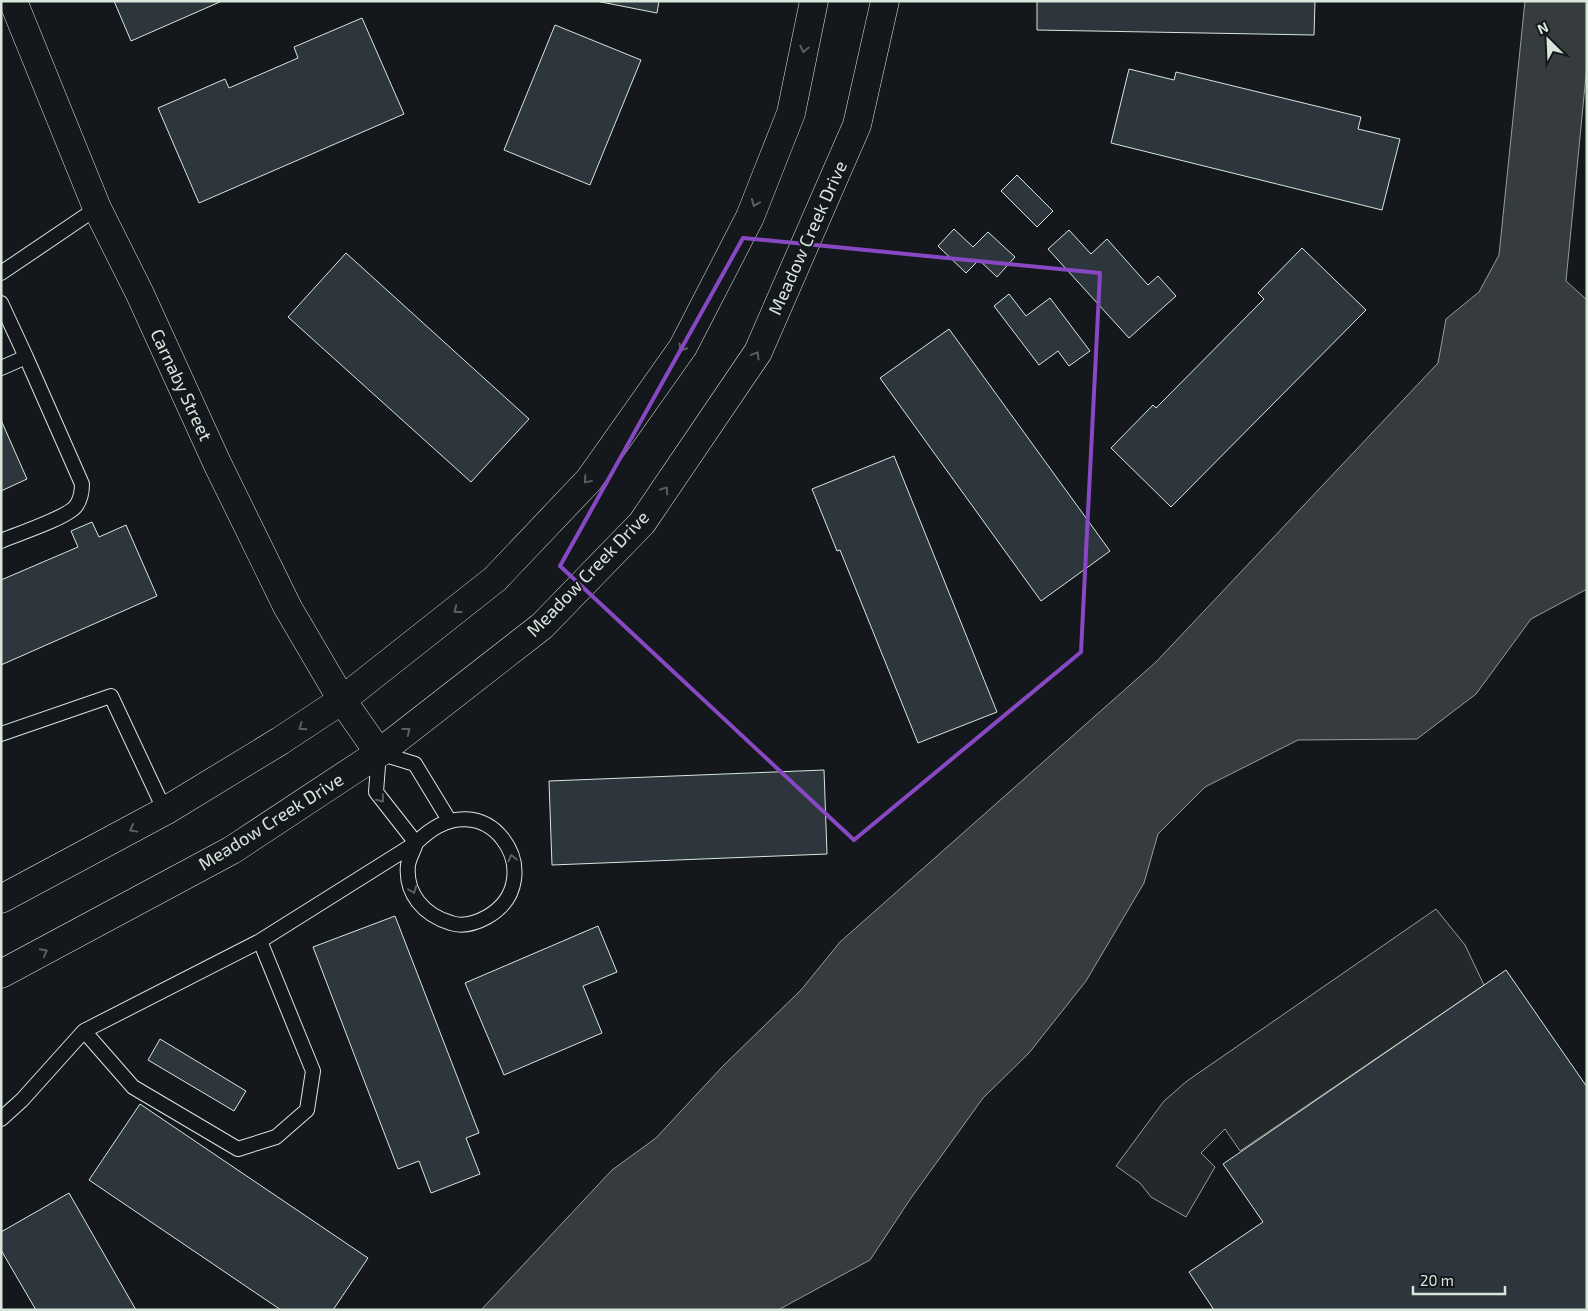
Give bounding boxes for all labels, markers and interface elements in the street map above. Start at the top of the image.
north arrow [1523,15,1573,65]
text: N [1534,18,1551,37]
one-way arrow [799,45,810,53]
street label: Meadow Creek Drive [763,157,851,318]
one-way arrow [751,198,761,207]
street label: Carnaby Street [146,325,218,444]
one-way arrow [678,343,688,352]
one-way arrow [749,352,759,361]
one-way arrow [584,475,593,484]
one-way arrow [659,486,668,495]
street label: Meadow Creek Drive [521,506,653,641]
one-way arrow [454,604,463,612]
one-way arrow [298,721,308,730]
one-way arrow [401,729,410,737]
street label: Meadow Creek Drive [194,768,347,875]
one-way arrow [376,793,384,802]
one-way arrow [129,823,138,833]
one-way arrow [507,853,518,862]
one-way arrow [406,885,417,894]
one-way arrow [39,948,48,958]
scale bar [1413,1264,1506,1296]
text: 20 m [1420,1271,1454,1289]

